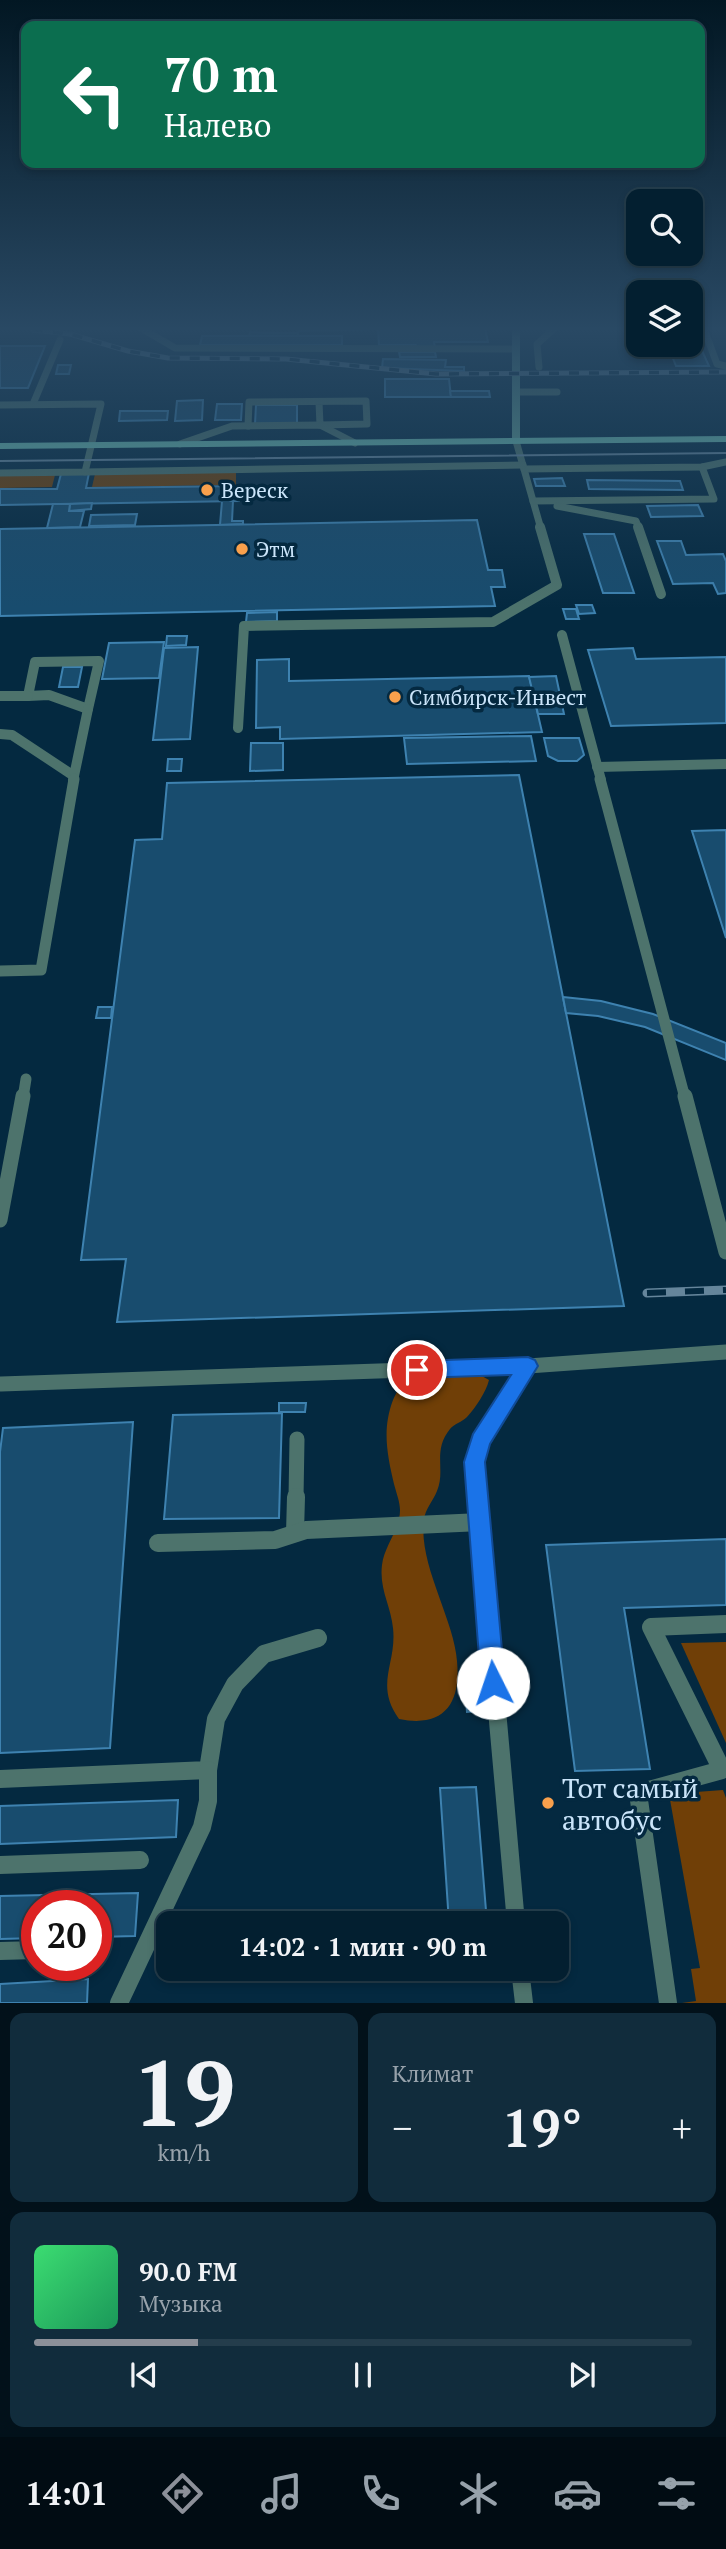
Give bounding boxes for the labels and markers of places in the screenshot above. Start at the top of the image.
place label: Вереск [221,476,289,504]
marker: Вереск [199,482,215,498]
place label: Этм [256,535,295,563]
marker: Этм [234,541,250,557]
place label: Симбирск-Инвест [409,683,586,711]
marker: Симбирск-Инвест [387,689,403,705]
pin [387,1340,447,1400]
place label: Тот самый автобус [562,1769,698,1838]
marker: Тот самый автобус [540,1795,556,1811]

